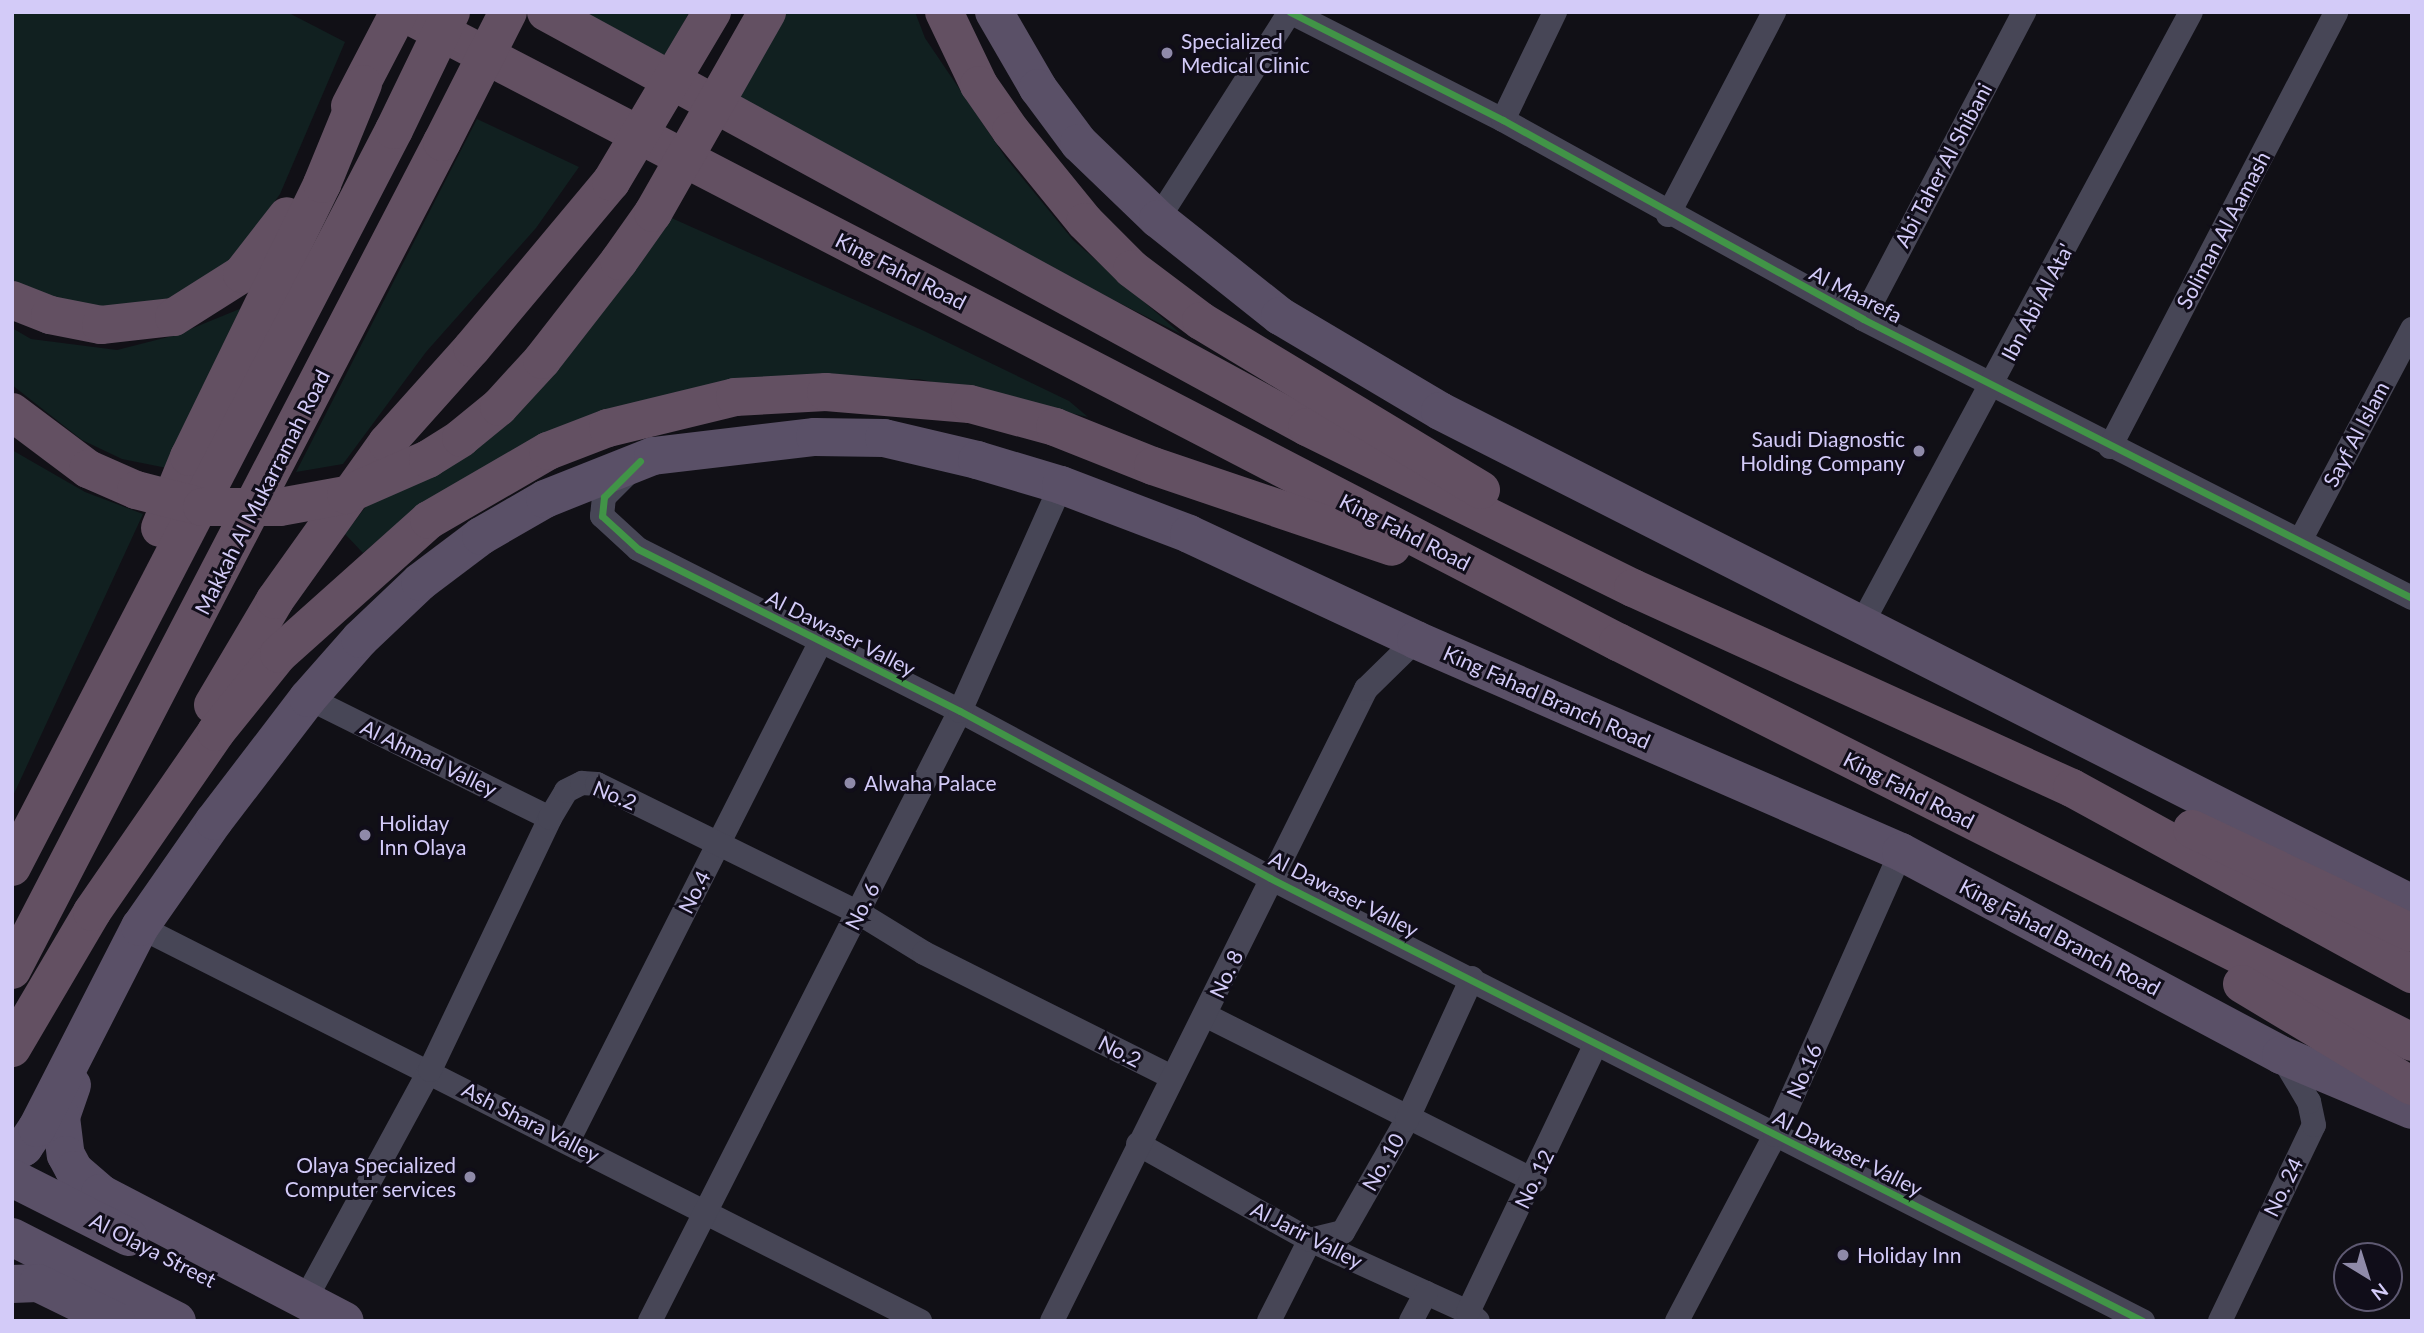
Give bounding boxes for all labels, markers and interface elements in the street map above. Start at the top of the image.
place label: Specialized Medical Clinic [1181,28,1310,78]
marker: Specialized Medical Clinic [1159,45,1175,61]
street label: Abi Taher Al Shibani [1889,78,1997,252]
street label: Soliman Al Aamash [2171,147,2275,313]
street label: King Fahd Road [831,227,971,315]
street label: Ibn Abi Al Ata' [1995,238,2079,366]
street label: Al Maarefa [1806,260,1906,328]
street label: Makkah Al Mukarramah Road [189,365,335,619]
street label: Sayf Al Islam [2317,377,2395,491]
place label: Saudi Diagnostic Holding Company [1740,426,1905,476]
marker: Saudi Diagnostic Holding Company [1911,443,1927,459]
street label: King Fahd Road [1335,488,1475,576]
street label: Al Dawaser Valley [762,584,920,682]
street label: King Fahad Branch Road [1440,640,1654,754]
street label: Al Ahmad Valley [356,714,502,802]
street label: King Fahd Road [1839,746,1979,834]
place label: Alwaha Palace [864,770,996,796]
street label: No.2 [590,775,640,815]
marker: Alwaha Palace [842,775,858,791]
place label: Holiday Inn Olaya [379,810,466,860]
marker: Holiday Inn Olaya [357,827,373,843]
street label: Al Dawaser Valley [1265,845,1423,943]
street label: No.4 [673,866,715,918]
street label: King Fahad Branch Road [1955,873,2165,1001]
street label: No. 6 [839,878,885,934]
street label: No. 8 [1204,946,1248,1002]
street label: No.2 [1094,1030,1146,1072]
street label: No.16 [1781,1040,1827,1102]
street label: Ash Shara Valley [458,1076,604,1168]
street label: Al Dawaser Valley [1769,1104,1927,1202]
street label: No. 10 [1357,1129,1409,1195]
street label: No. 12 [1509,1145,1559,1213]
place label: Olaya Specialized Computer services [284,1152,456,1202]
street label: No. 24 [2258,1153,2308,1221]
marker: Olaya Specialized Computer services [462,1169,478,1185]
street label: Al Jarir Valley [1246,1196,1368,1274]
street label: Al Olaya Street [86,1207,220,1293]
place label: Holiday Inn [1857,1242,1962,1268]
north arrow [2333,1242,2403,1312]
marker: Holiday Inn [1835,1247,1851,1263]
text: N [2367,1279,2393,1306]

